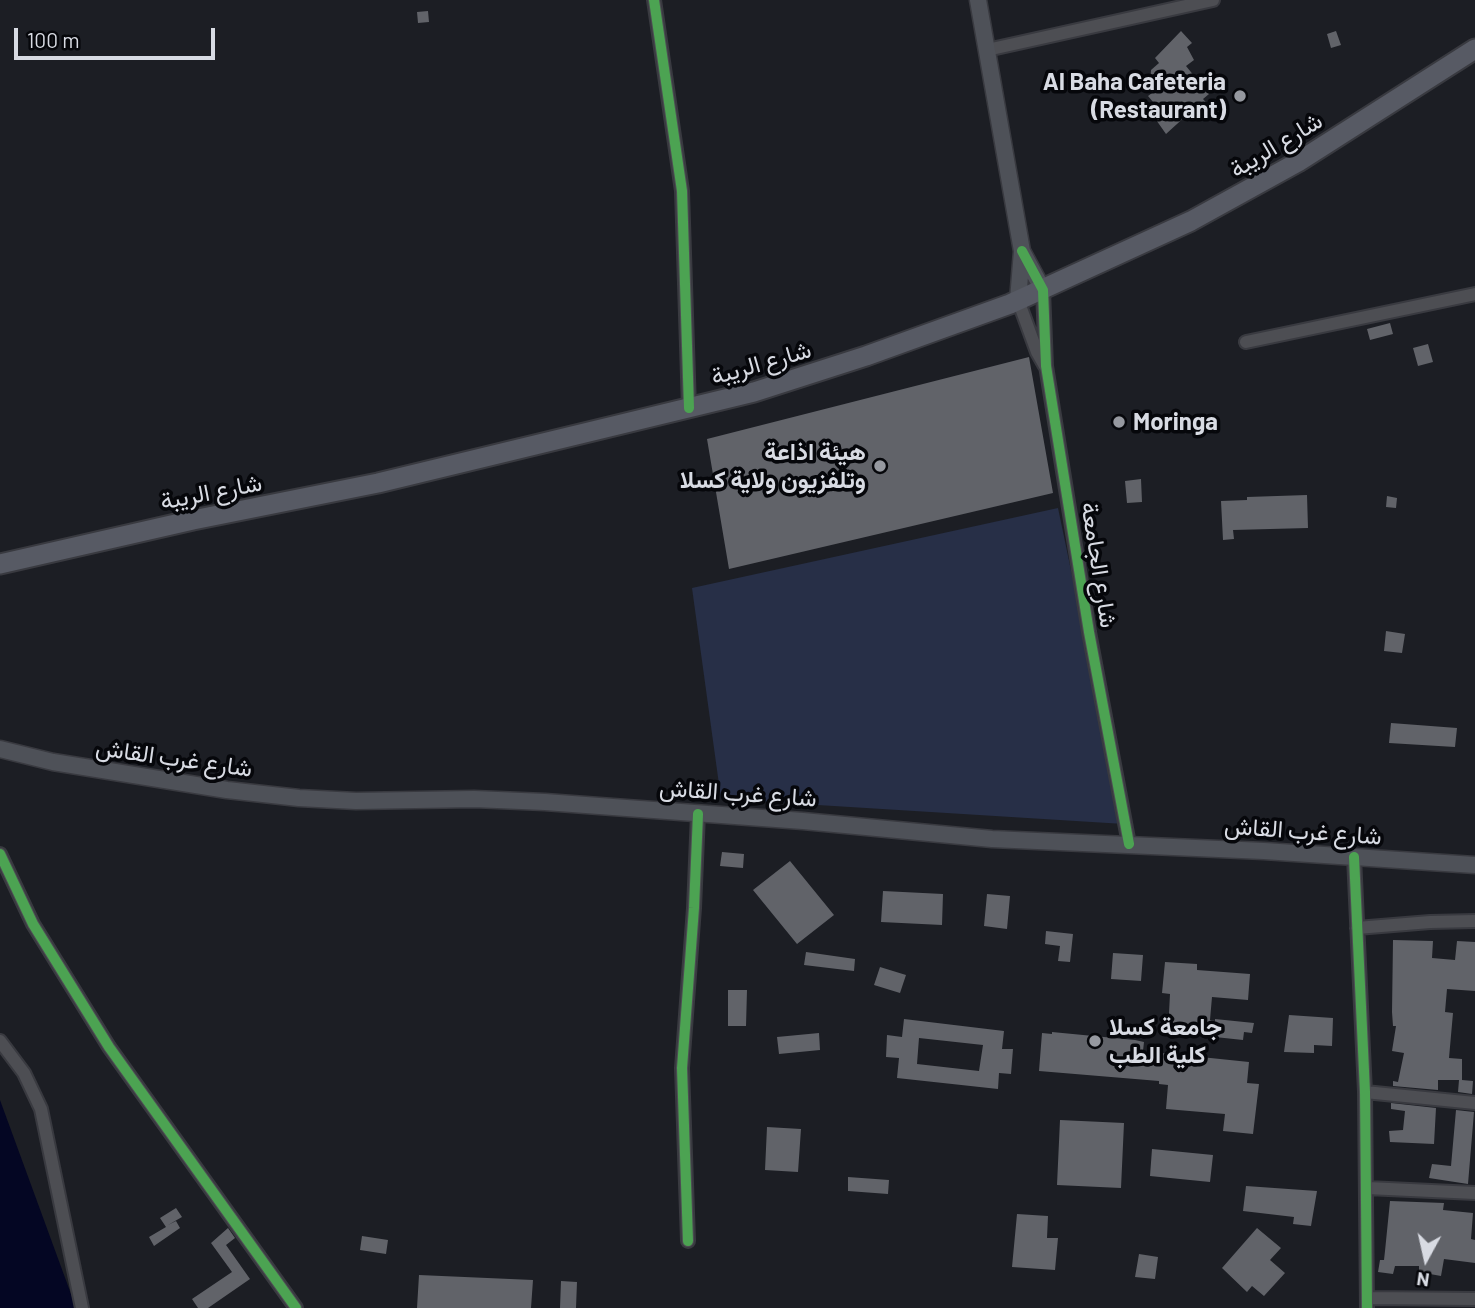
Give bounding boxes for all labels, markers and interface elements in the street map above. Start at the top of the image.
scale bar [18,14,219,58]
text: 100 m [27,27,80,52]
place label: Al Baha Cafeteria (Restaurant) [1043,68,1226,124]
marker: Al Baha Cafeteria (Restaurant) [1232,88,1248,104]
street label: شارع الريبة [1224,106,1328,184]
street label: شارع الريبة [707,335,815,391]
place label: Moringa [1133,408,1218,436]
marker: Moringa [1111,414,1127,430]
place label: هيئة اذاعة وتلفزيون ولاية كسلا [680,438,866,494]
marker: هيئة اذاعة وتلفزيون ولاية كسلا [872,458,888,474]
street label: شارع الريبة [158,468,264,516]
street label: شارع الجامعة [1075,500,1123,630]
street label: شارع غرب القاش [94,733,254,783]
street label: شارع غرب القاش [658,773,818,813]
street label: شارع غرب القاش [1223,811,1383,851]
place label: جامعة كسلا كلية الطب [1109,1013,1222,1069]
marker: جامعة كسلا كلية الطب [1087,1033,1103,1049]
north arrow [1391,1224,1461,1294]
text: N [1415,1268,1431,1293]

